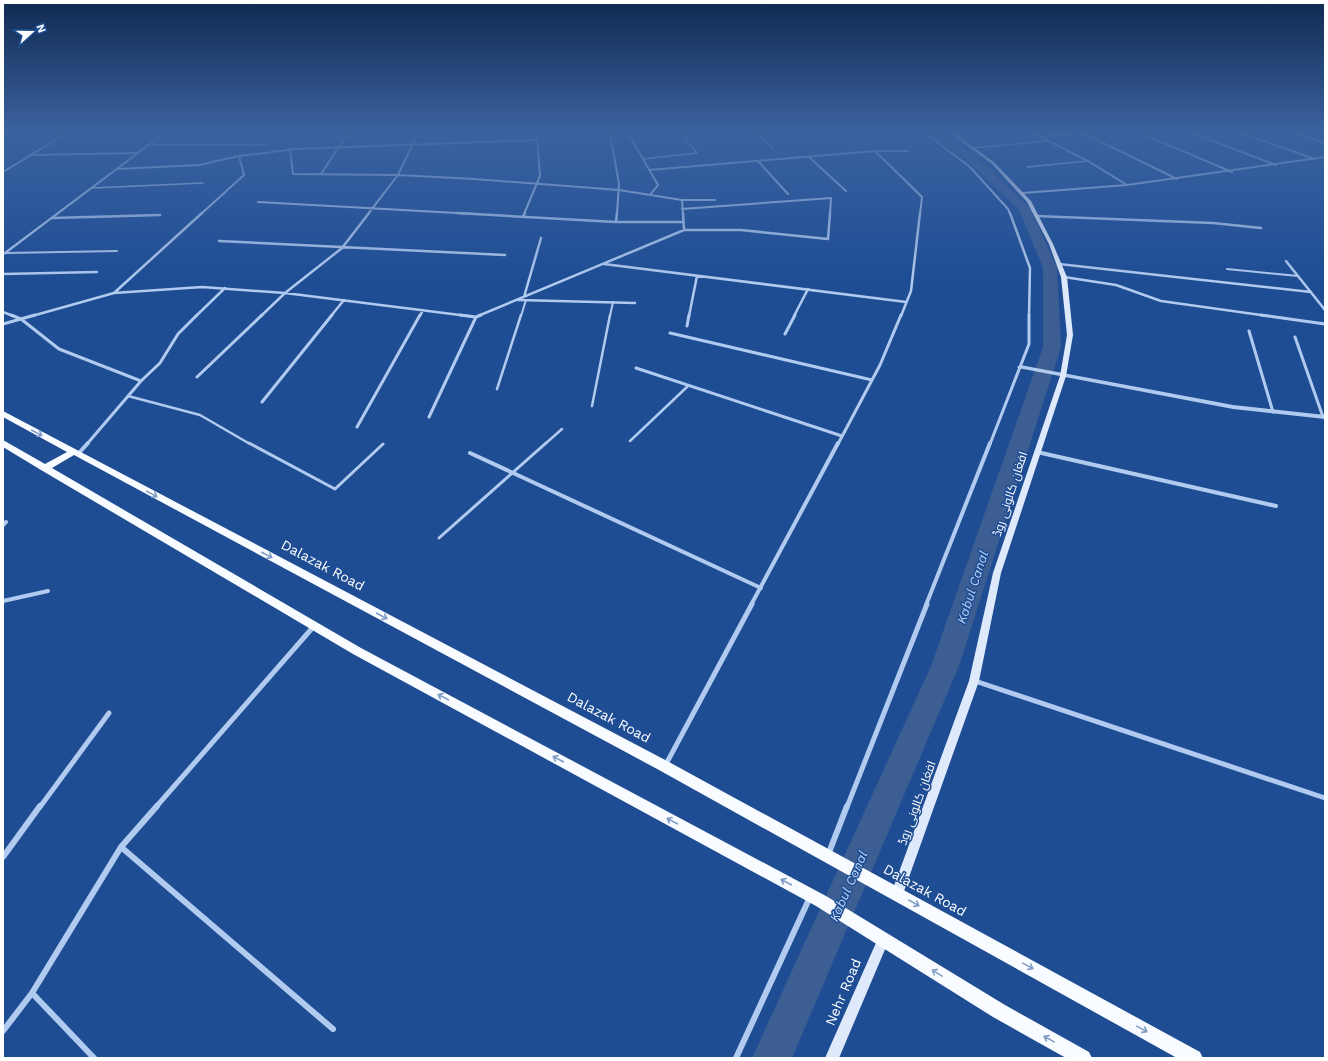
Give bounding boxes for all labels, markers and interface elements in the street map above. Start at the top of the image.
north arrow [12,12,52,52]
text: N [33,22,48,35]
one-way arrow [31,429,43,437]
street label: افغان کالونی روڈ [990,450,1030,538]
one-way arrow [146,490,158,498]
street label: Dalazak Road [279,536,367,594]
water label: Kabul Canal [954,549,991,625]
one-way arrow [261,552,273,559]
one-way arrow [376,613,388,620]
street label: Dalazak Road [565,688,653,746]
one-way arrow [437,693,449,701]
one-way arrow [552,755,564,762]
street label: افغان کالونی روڈ [895,759,939,847]
one-way arrow [666,816,678,824]
water label: Kabul Canal [826,849,871,924]
street label: Dalazak Road [881,861,969,919]
one-way arrow [781,878,793,886]
one-way arrow [908,900,920,908]
street label: Nehr Road [822,956,864,1028]
one-way arrow [1022,963,1034,970]
one-way arrow [932,969,943,977]
one-way arrow [1136,1025,1148,1033]
one-way arrow [1043,1035,1055,1042]

